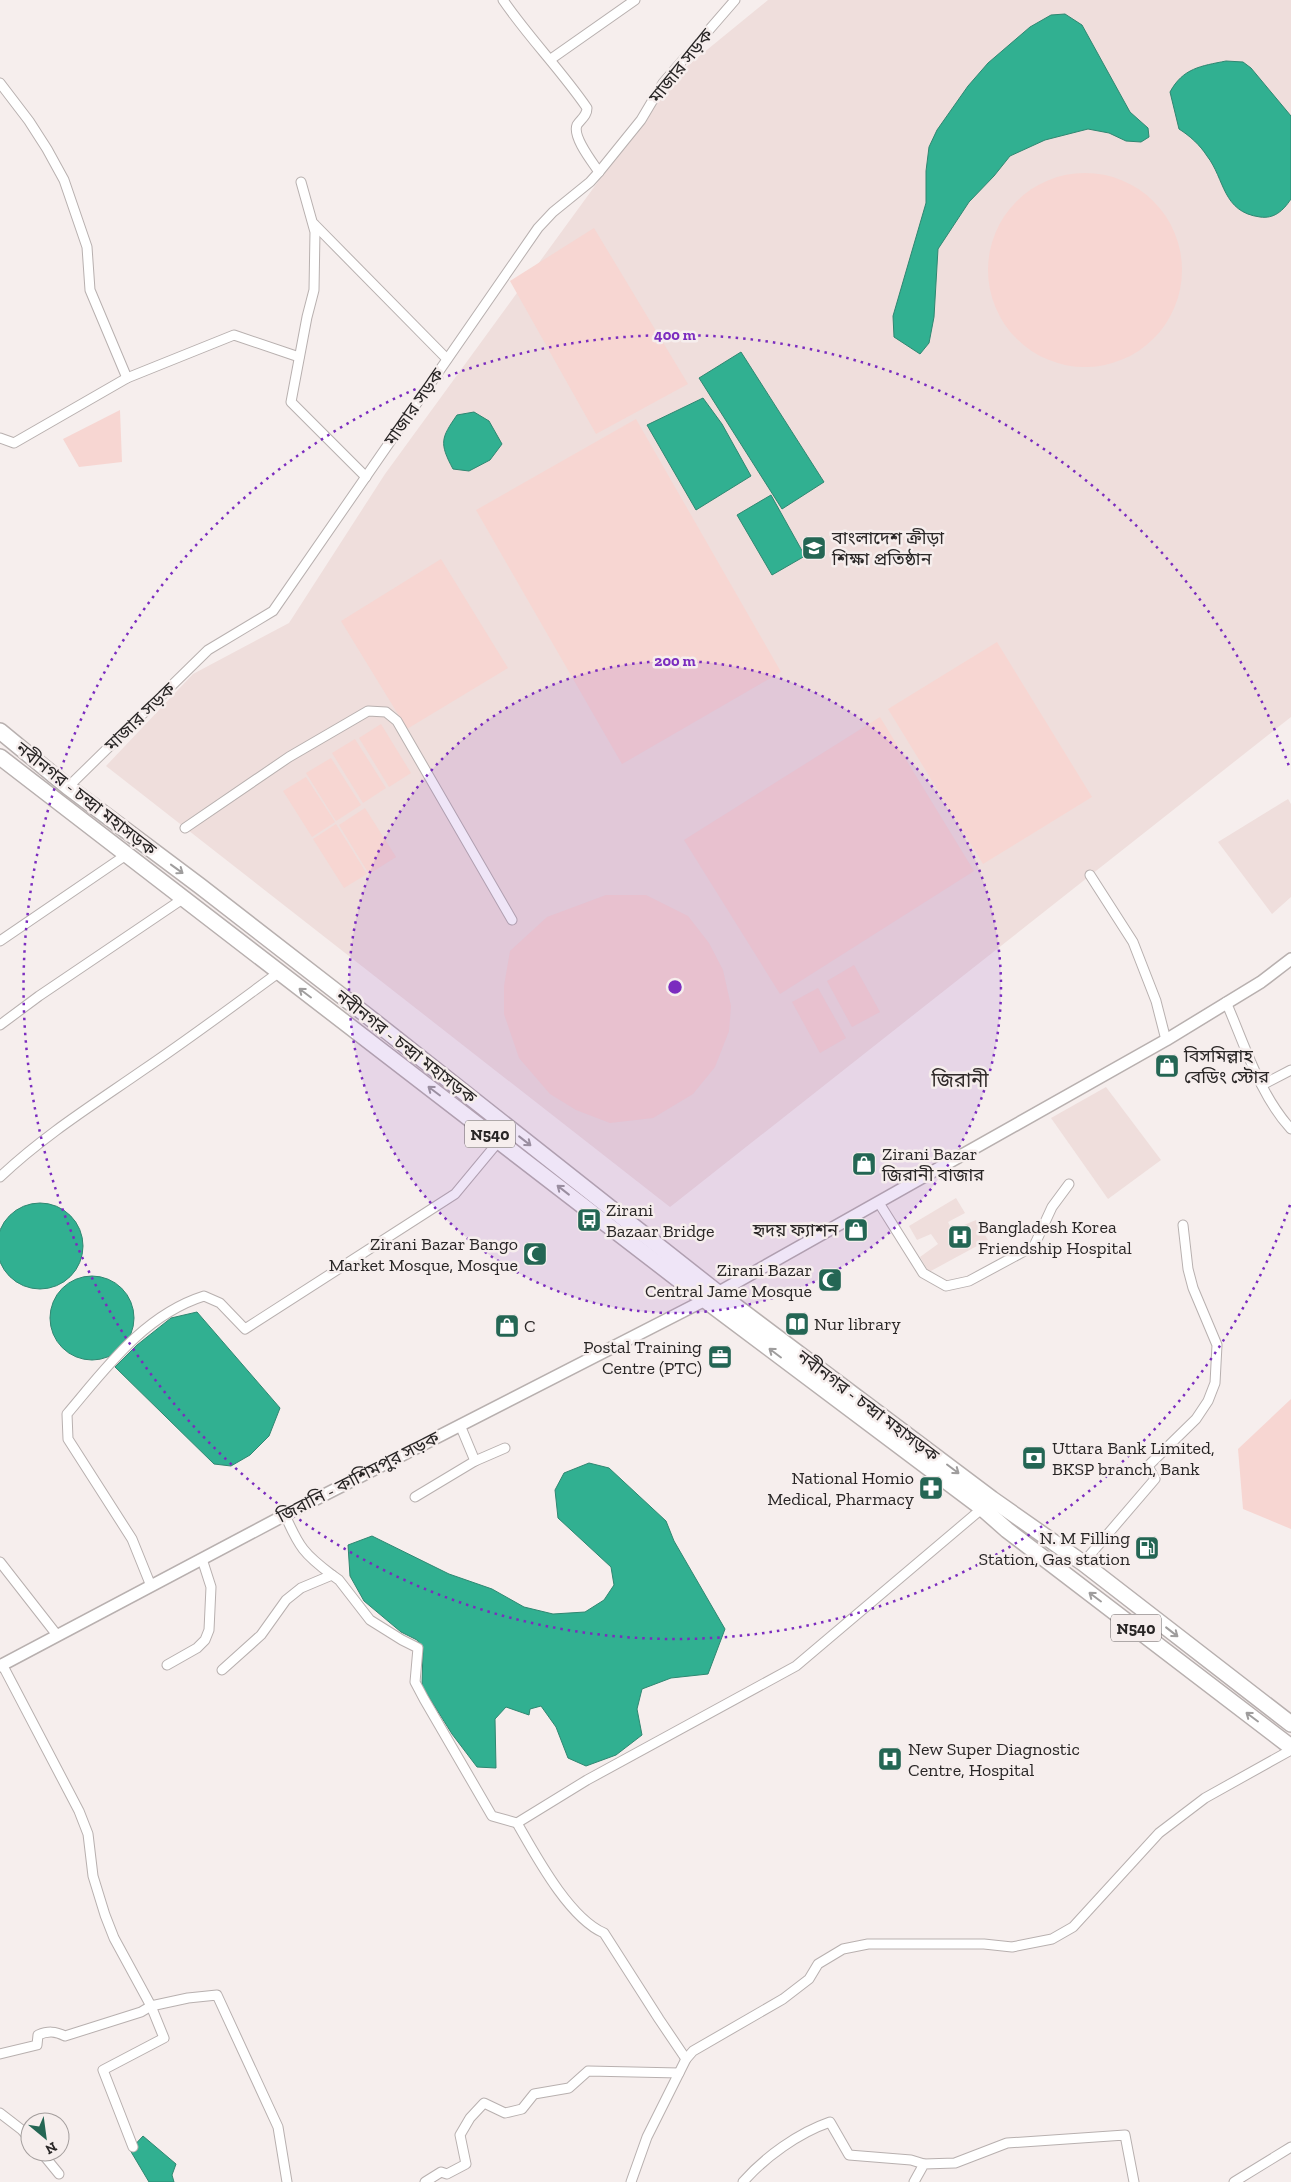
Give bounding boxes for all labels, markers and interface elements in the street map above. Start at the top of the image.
street label: মাজার সড়ক [644,24,718,108]
text: 400 m [654,326,696,344]
street label: মাজার সড়ক [379,364,449,451]
place label: বাংলাদেশ ক্রীড়া শিক্ষা প্রতিষ্ঠান [831,527,944,570]
school or university icon: বাংলাদেশ ক্রীড়া শিক্ষা প্রতিষ্ঠান [801,535,827,561]
text: 200 m [654,652,696,670]
street label: মাজার সড়ক [99,678,180,757]
street label: নবীনগর - চন্দ্রা মহাসড়ক [11,737,161,861]
one-way arrow [170,863,183,874]
centre of rings [666,978,684,996]
street label: নবীনগর - চন্দ্রা মহাসড়ক [331,985,481,1109]
one-way arrow [298,988,312,998]
place label: বিসমিল্লাহ বেডিং স্টোর [1183,1045,1269,1088]
shop icon: বিসমিল্লাহ বেডিং স্টোর [1154,1053,1180,1079]
district label: জিরানী [930,1068,989,1092]
one-way arrow [428,1086,441,1097]
road number: N540 [465,1120,515,1148]
one-way arrow [518,1136,531,1147]
place label: Zirani Bazar জিরানী বাজার [881,1143,984,1186]
shop icon: Zirani Bazar জিরানী বাজার [851,1151,877,1177]
one-way arrow [557,1185,570,1196]
place label: Zirani Bazaar Bridge [606,1199,714,1242]
bus stop icon: Zirani Bazaar Bridge [576,1207,602,1233]
place label: Bangladesh Korea Friendship Hospital [978,1216,1132,1259]
shop icon: হৃদয় ফ্যাশন [843,1217,869,1243]
place label: হৃদয় ফ্যাশন [752,1219,839,1241]
hospital icon: Bangladesh Korea Friendship Hospital [947,1224,973,1250]
place label: Zirani Bazar Bango Market Mosque, Mosque [329,1233,518,1276]
mosque icon: Zirani Bazar Bango Market Mosque, Mosque [522,1241,548,1267]
place label: Zirani Bazar Central Jame Mosque [645,1259,812,1302]
mosque icon: Zirani Bazar Central Jame Mosque [817,1267,843,1293]
library icon: Nur library [784,1311,810,1337]
shop icon: C [494,1313,520,1339]
place label: Nur library [814,1313,902,1335]
place label: C [524,1315,536,1337]
place label: Postal Training Centre (PTC) [583,1336,702,1379]
office icon: Postal Training Centre (PTC) [707,1344,733,1370]
street label: নবীনগর - চন্দ্রা মহাসড়ক [792,1345,944,1467]
one-way arrow [768,1348,782,1358]
street label: জিরানি - কাশিমপুর সড়ক [272,1426,443,1528]
place label: Uttara Bank Limited, BKSP branch, Bank [1052,1437,1215,1480]
bank icon: Uttara Bank Limited, BKSP branch, Bank [1021,1445,1047,1471]
one-way arrow [946,1464,959,1475]
place label: National Homio Medical, Pharmacy [767,1467,915,1510]
pharmacy icon: National Homio Medical, Pharmacy [918,1475,944,1501]
place label: N. M Filling Station, Gas station [978,1527,1131,1570]
fuel station icon: N. M Filling Station, Gas station [1134,1535,1160,1561]
one-way arrow [1088,1592,1102,1602]
road number: N540 [1111,1615,1161,1642]
one-way arrow [1165,1626,1178,1637]
one-way arrow [1245,1712,1259,1722]
place label: New Super Diagnostic Centre, Hospital [908,1738,1080,1781]
hospital icon: New Super Diagnostic Centre, Hospital [877,1746,903,1772]
north arrow [20,2112,70,2162]
text: N [42,2138,60,2158]

